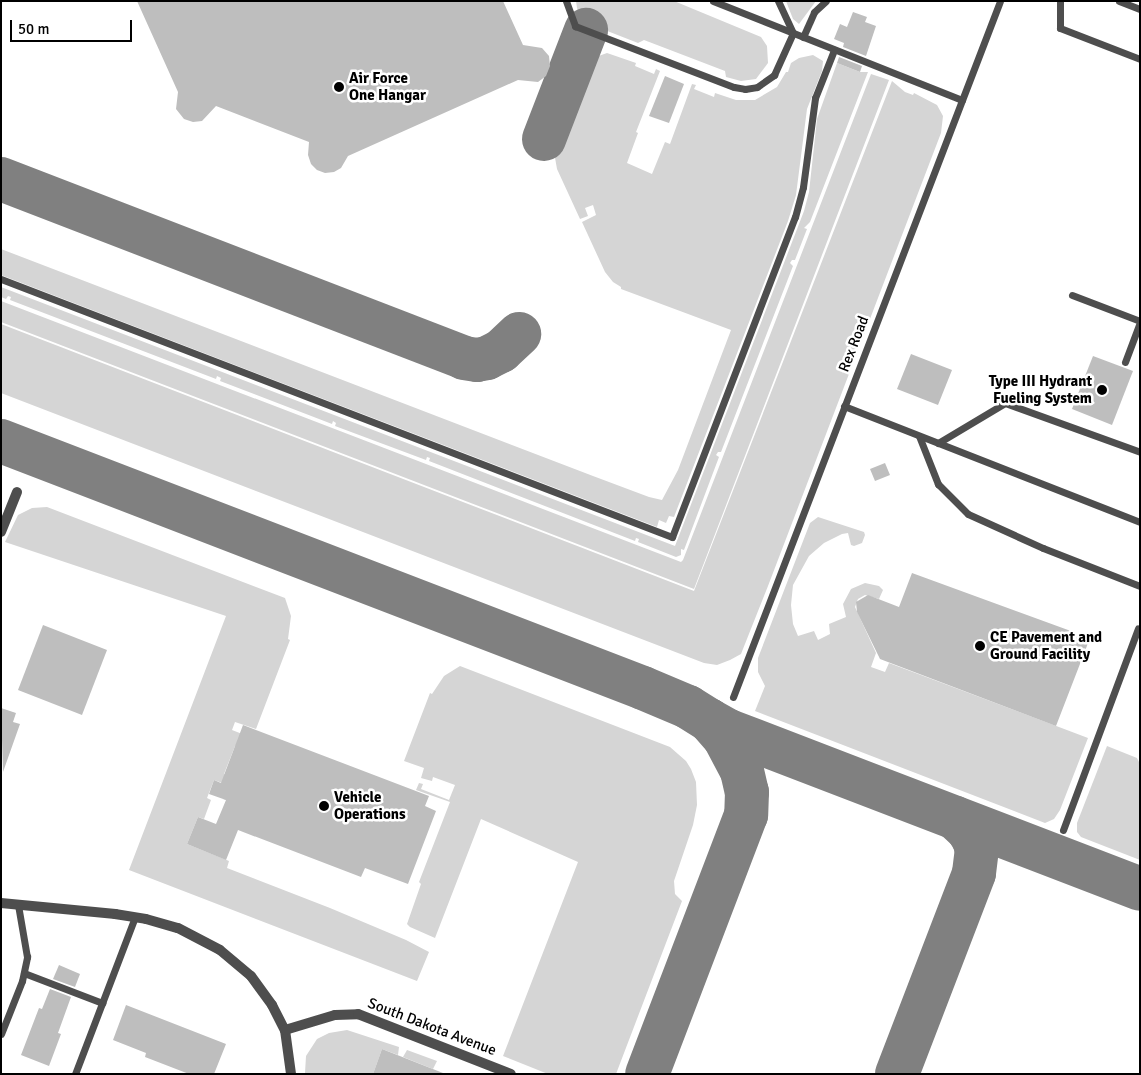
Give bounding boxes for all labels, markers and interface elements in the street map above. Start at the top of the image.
scale bar [12,10,135,42]
text: 50 m [18,20,49,38]
place label: Air Force One Hangar [349,69,426,104]
marker: Air Force One Hangar [333,81,345,93]
street label: Rex Road [835,313,873,375]
place label: Type III Hydrant Fueling System [989,372,1092,407]
marker: Type III Hydrant Fueling System [1096,384,1108,396]
place label: CE Pavement and Ground Facility [990,628,1102,663]
marker: CE Pavement and Ground Facility [974,640,986,652]
place label: Vehicle Operations [334,788,406,823]
marker: Vehicle Operations [318,800,330,812]
street label: South Dakota Avenue [365,994,499,1060]

